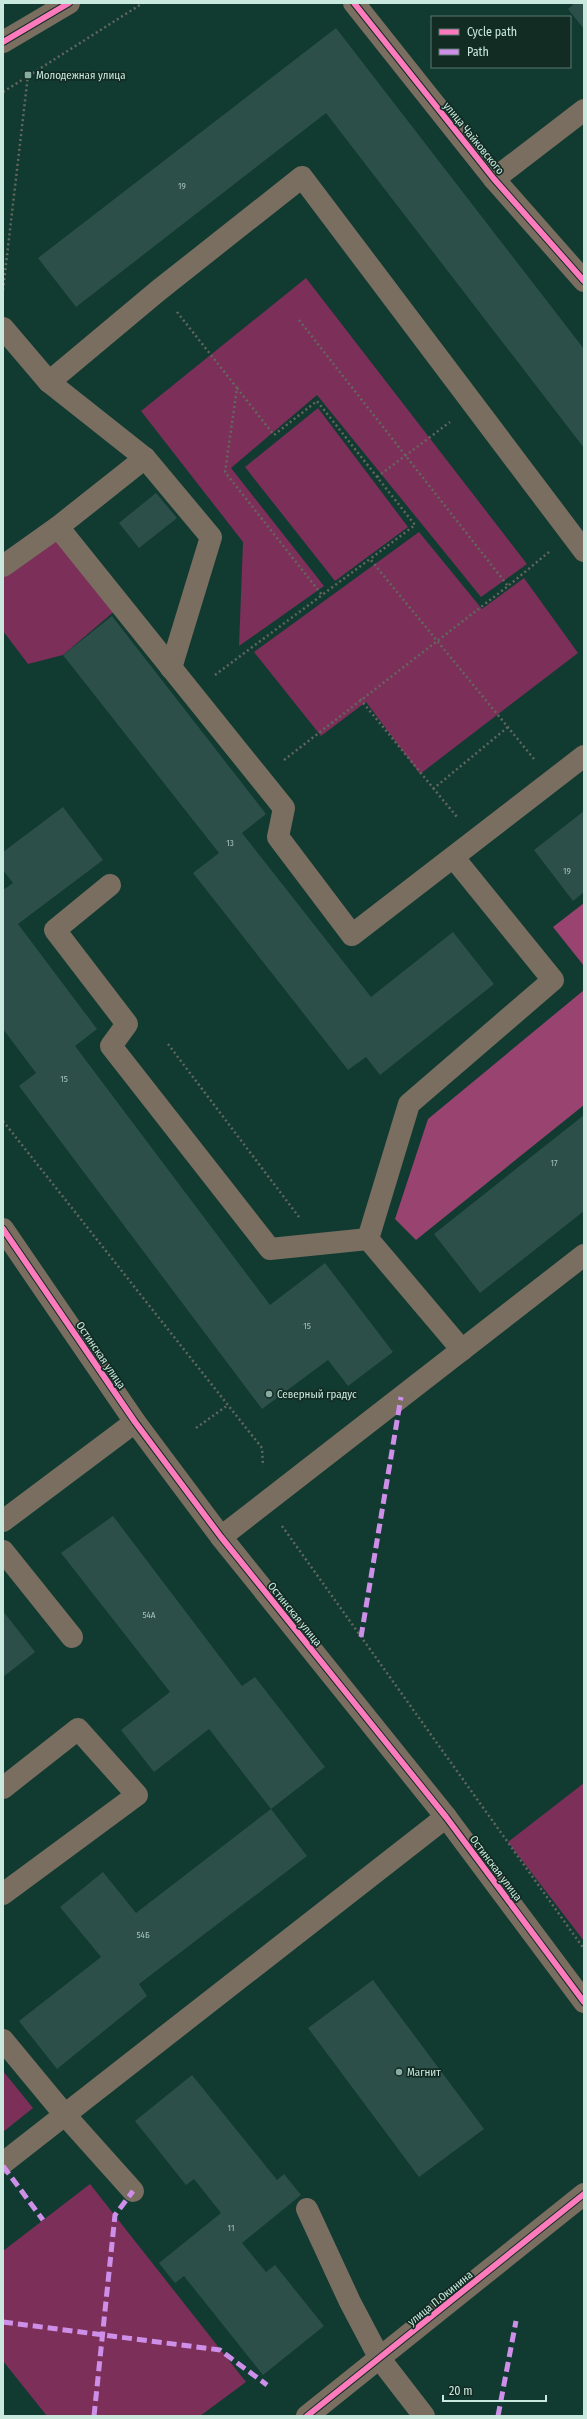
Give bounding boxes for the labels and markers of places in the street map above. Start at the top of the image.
place label: Молодежная улица [36,69,126,82]
marker: Молодежная улица [23,70,33,80]
place label: Северный градус [277,1388,357,1401]
marker: Северный градус [264,1389,274,1399]
place label: Магнит [407,2066,441,2079]
marker: Магнит [394,2067,404,2077]

